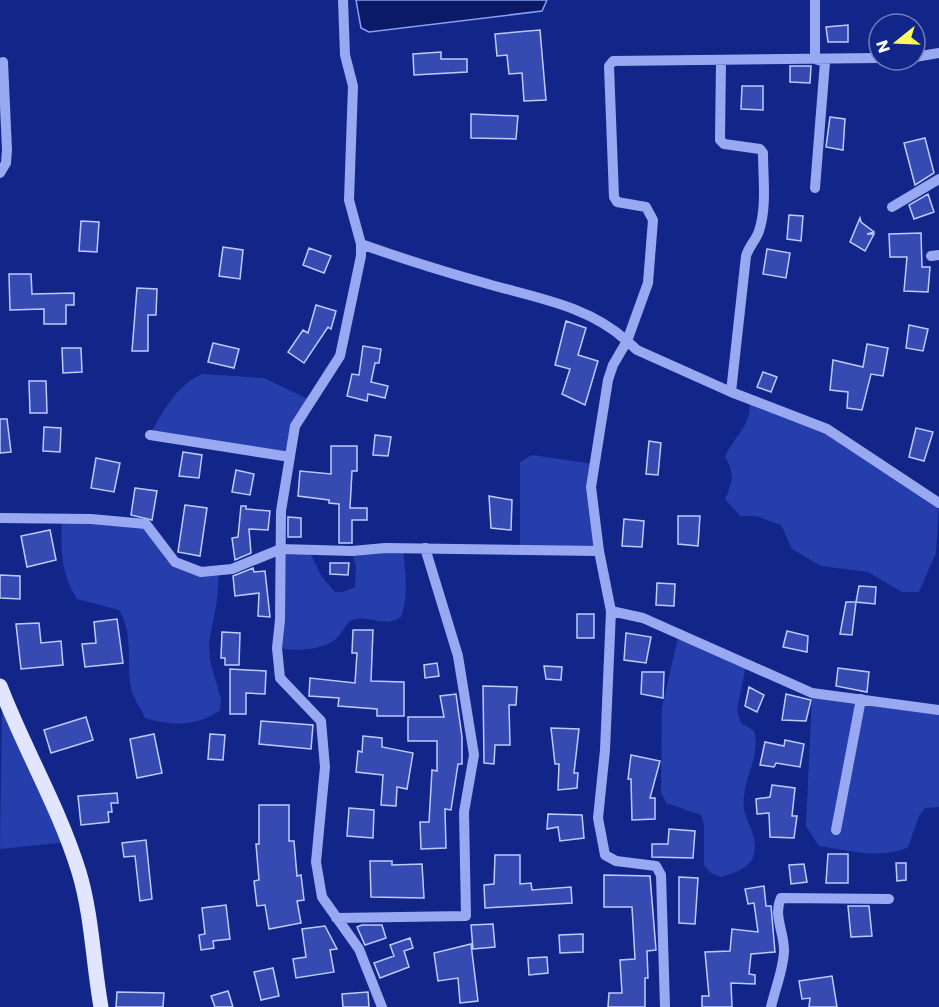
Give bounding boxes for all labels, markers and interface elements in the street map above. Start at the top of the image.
north arrow [867,12,927,72]
text: N [870,37,896,56]

